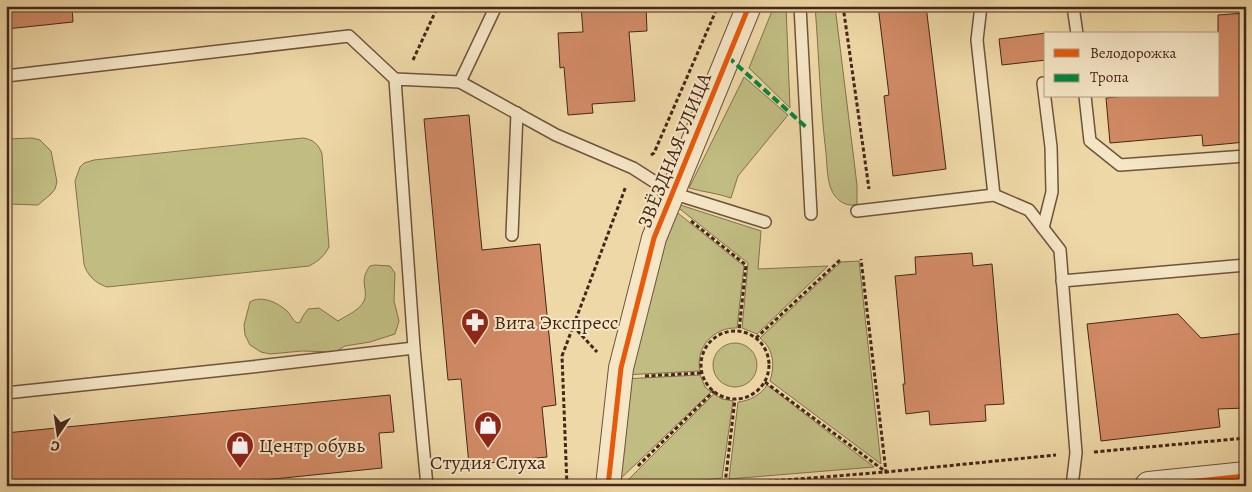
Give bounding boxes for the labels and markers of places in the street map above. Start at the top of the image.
pharmacy icon: Вита Экспресс [460,307,490,346]
place label: Вита Экспресс [494,309,619,336]
shop icon: Студия Слуха [473,410,503,449]
shop icon: Центр обувь [225,430,255,469]
place label: Центр обувь [259,432,365,459]
place label: Студия Слуха [430,449,547,476]

